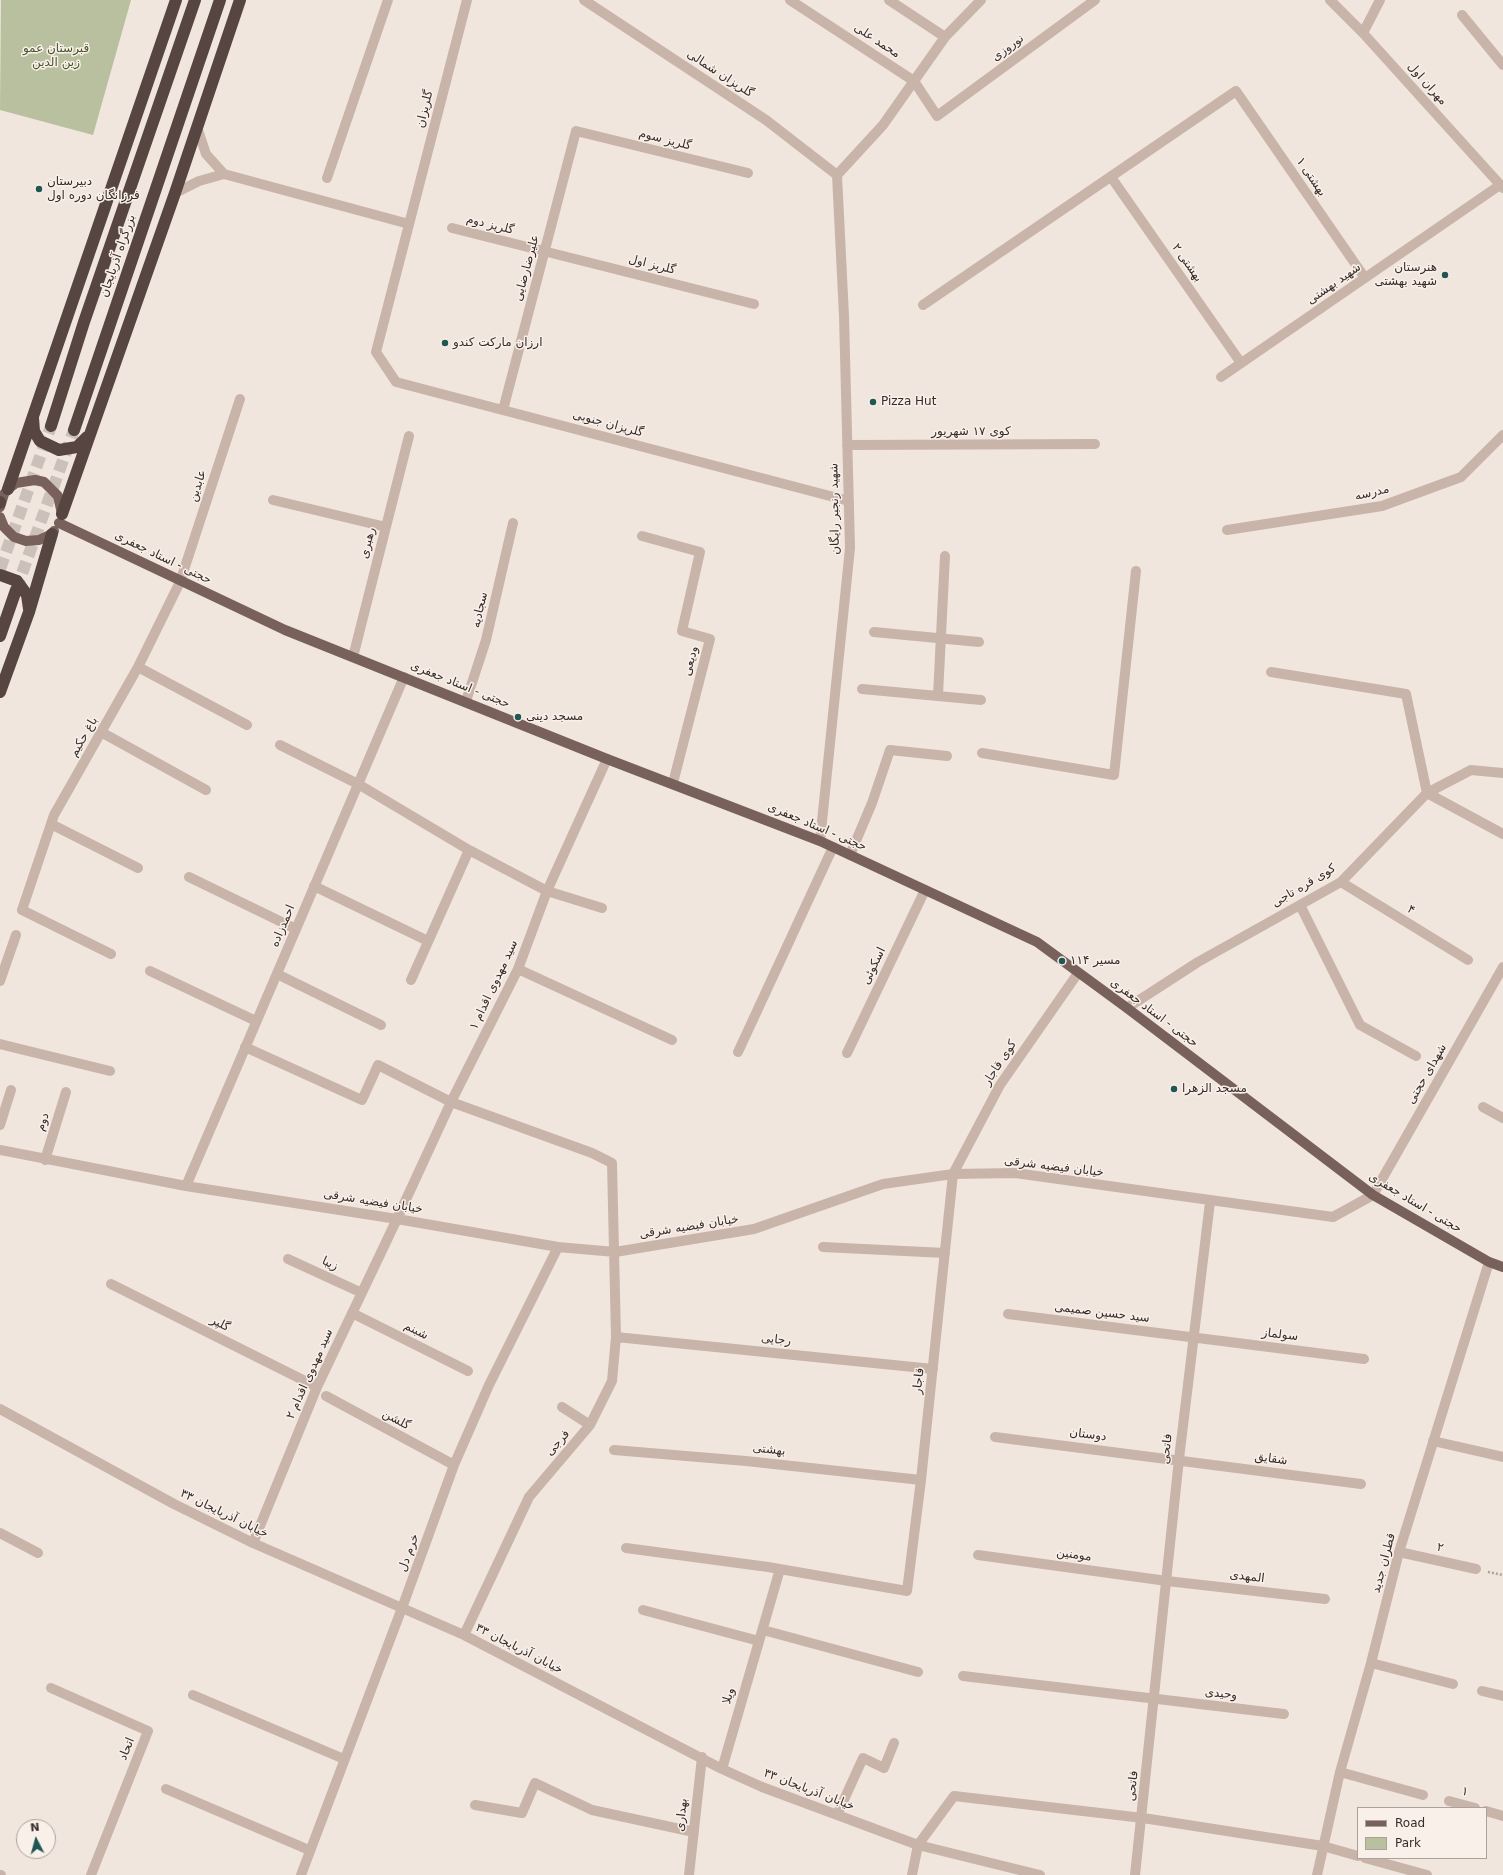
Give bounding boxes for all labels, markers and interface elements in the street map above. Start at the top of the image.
street label: محمد علی [851,21,903,61]
street label: نوروزی [989,32,1027,64]
park label: قبرستان عمو زین الدین [23,42,89,70]
street label: گلریزان شمالی [684,47,756,101]
street label: مهران اول [1404,60,1450,108]
street label: گلریزان [413,89,437,129]
street label: گلریز سوم [637,127,693,153]
street label: بهشتی ۱ [1293,155,1329,199]
place label: دبیرستان فرزانگان دوره اول [47,175,140,203]
marker: دبیرستان فرزانگان دوره اول [34,184,44,194]
street label: گلریز دوم [465,212,515,238]
street label: بزرگراه آذربایجان [97,213,139,299]
street label: علیرضارضایی [511,233,543,303]
street label: بهشتی ۲ [1169,241,1205,285]
street label: گلریز اول [627,252,677,278]
street label: شهید بهشتی [1304,260,1364,308]
place label: هنرستان شهید بهشتی [1374,261,1437,289]
marker: هنرستان شهید بهشتی [1440,270,1450,280]
place label: ارزان مارکت کندو [453,336,543,350]
marker: ارزان مارکت کندو [440,338,450,348]
place label: Pizza Hut [881,395,936,409]
marker: Pizza Hut [868,397,878,407]
street label: گلریزان جنوبی [571,408,645,440]
street label: کوی ۱۷ شهریور [931,425,1011,439]
street label: شهید رنجبر رایگان [827,463,843,555]
street label: عابدین [186,468,210,504]
street label: مدرسه [1353,482,1391,504]
street label: رهبری [357,526,379,560]
street label: حجتی - استاد جعفری [112,528,214,588]
street label: سجادیه [469,591,491,629]
street label: ودیعی [680,645,702,677]
street label: حجتی - استاد جعفری [408,658,512,712]
place label: مسجد دینی [526,710,583,724]
marker: مسجد دینی [513,712,523,722]
street label: باغ حکیم [67,715,101,759]
street label: حجتی - استاد جعفری [765,800,869,854]
street label: کوی قره تاجی [1269,861,1339,911]
street label: ۴ [1404,902,1418,918]
street label: احمدزاده [268,903,298,949]
street label: سید مهدوی اقدام ۱ [467,938,521,1032]
street label: اسکوئی [859,945,889,987]
place label: مسیر ۱۱۴ [1070,954,1121,968]
marker: مسیر ۱۱۴ [1057,956,1067,966]
street label: حجتی - استاد جعفری [1107,975,1201,1051]
street label: کوی قاجار [980,1038,1020,1088]
street label: شهدای حجتی [1404,1041,1450,1107]
place label: مسجد الزهرا [1182,1082,1247,1096]
marker: مسجد الزهرا [1169,1084,1179,1094]
street label: دوم [33,1111,53,1133]
street label: خیابان فیضیه شرقی [1003,1154,1105,1180]
street label: حجتی - استاد جعفری [1366,1170,1464,1236]
street label: خیابان فیضیه شرقی [322,1187,424,1217]
street label: خیابان فیضیه شرقی [638,1212,740,1242]
street label: زیبا [320,1254,340,1274]
street label: سید حسین صمیمی [1053,1300,1151,1326]
street label: گلپر [208,1313,232,1335]
street label: شبنم [401,1319,431,1343]
street label: سولماز [1261,1326,1299,1344]
street label: سید مهدوی اقدام ۲ [284,1327,336,1421]
street label: رجایی [760,1331,792,1349]
street label: قاجار [910,1367,928,1395]
street label: گلشن [380,1407,412,1433]
street label: دوستان [1069,1426,1107,1444]
street label: فرجی [543,1427,573,1459]
street label: فاتحی [1158,1433,1176,1465]
street label: بهشتی [752,1441,786,1459]
street label: شقایق [1254,1450,1288,1468]
street label: خیابان آذربایجان ۳۳ [178,1486,270,1542]
street label: قطران جدید [1369,1531,1399,1595]
street label: خرم دل [396,1532,422,1574]
street label: ۲ [1435,1540,1445,1556]
street label: مومنین [1055,1545,1093,1565]
street label: المهدی [1229,1568,1265,1586]
street label: خیابان آذربایجان ۳۳ [473,1621,565,1677]
street label: وحیدی [1204,1685,1238,1703]
street label: ویلا [720,1686,738,1706]
street label: اتحاد [116,1735,138,1763]
street label: خیابان آذربایجان ۳۳ [762,1766,856,1814]
street label: فاتحی [1124,1770,1142,1802]
street label: ۱ [1460,1784,1470,1800]
street label: بهداری [673,1797,691,1833]
legend [1357,1807,1487,1859]
text: Road [1395,1816,1425,1830]
north arrow [16,1819,56,1859]
text: N [30,1821,40,1835]
text: Park [1395,1836,1421,1850]

